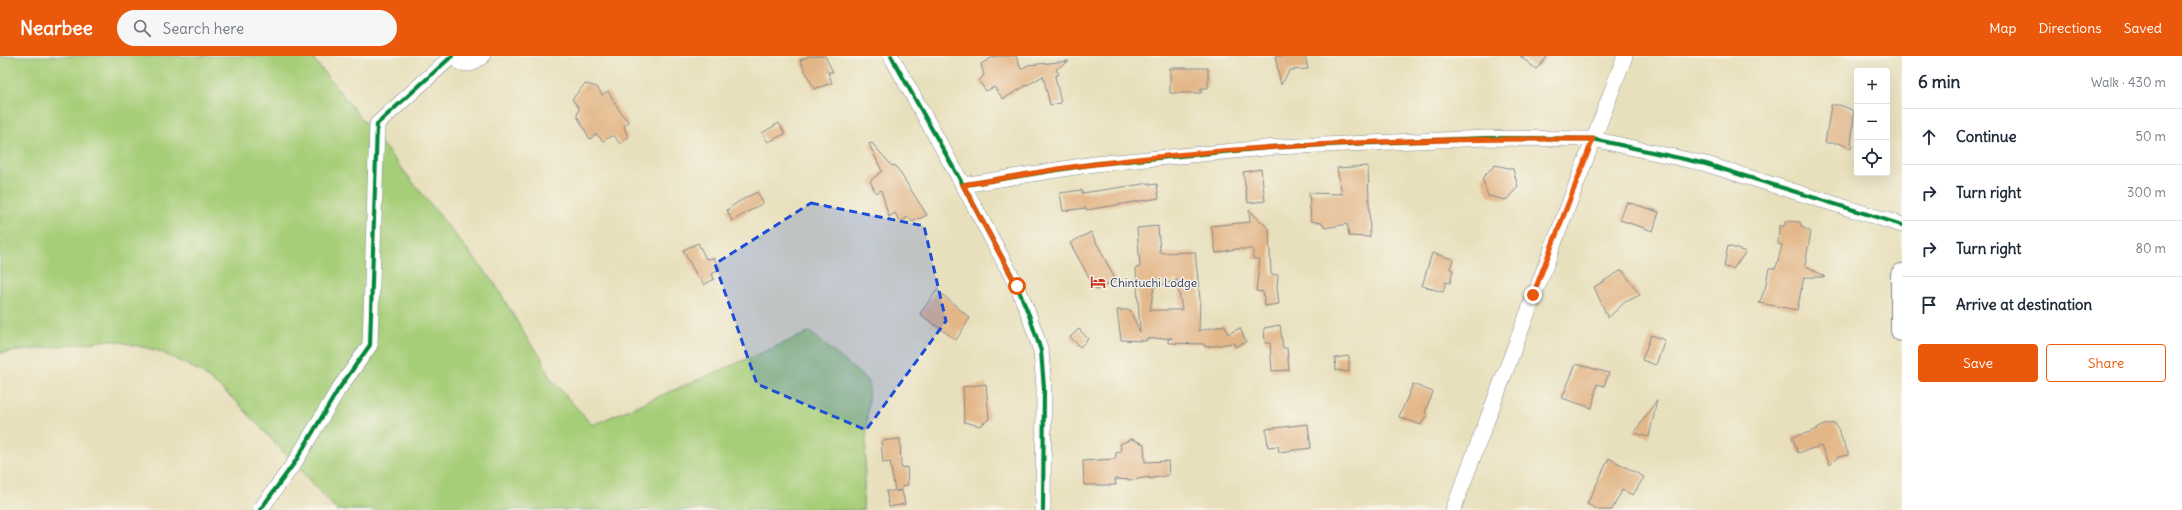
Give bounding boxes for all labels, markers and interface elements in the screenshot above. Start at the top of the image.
search box [117,10,397,46]
text: Nearbee [20,16,93,40]
icon: search [131,17,153,39]
text: Search here [163,19,244,38]
text: Map [1989,19,2016,37]
text: Directions [2038,19,2102,37]
text: Saved [2124,19,2162,37]
map controls [1854,68,1890,176]
button: + [1854,68,1890,104]
text: 6 min [1918,71,1960,93]
text: Walk · 430 m [2091,74,2166,91]
button: − [1854,104,1890,140]
icon: ahead [1918,126,1940,148]
text: Continue [1956,127,2017,146]
text: 50 m [2135,128,2166,145]
button: locate [1854,140,1890,176]
icon: right [1918,182,1940,204]
text: Turn right [1956,183,2021,202]
text: 300 m [2127,184,2166,201]
icon: right [1918,238,1940,260]
text: Turn right [1956,239,2021,258]
text: 80 m [2135,240,2166,257]
hotel icon: Chintuchi Lodge [1089,273,1107,291]
place label: Chintuchi Lodge [1110,275,1197,290]
route start [1008,277,1026,295]
route end [1524,286,1542,304]
icon: arrive [1918,294,1940,316]
text: Arrive at destination [1956,295,2092,314]
button: Save [1918,344,2038,382]
button: Share [2046,344,2166,382]

